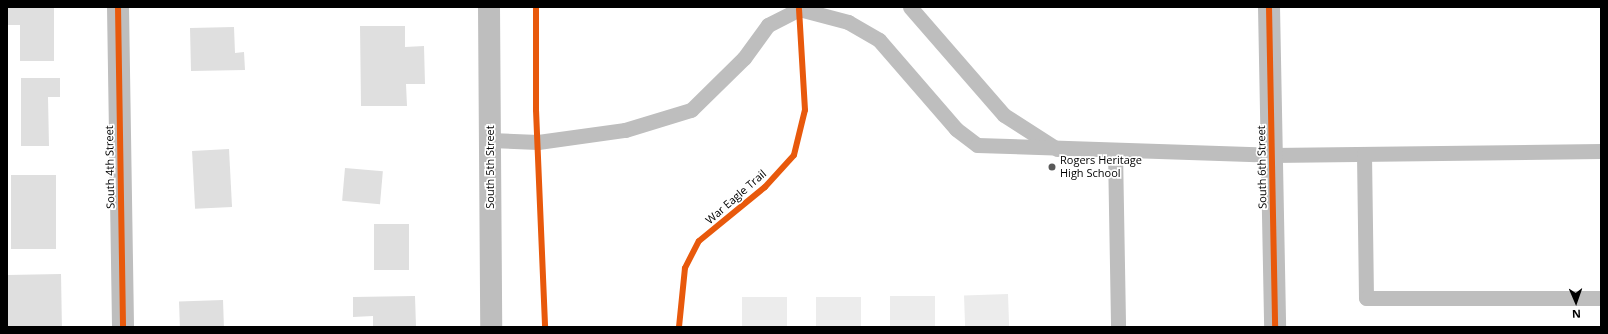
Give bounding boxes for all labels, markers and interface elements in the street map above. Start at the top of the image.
street label: South 4th Street [103,125,117,209]
street label: South 5th Street [483,125,497,209]
street label: South 6th Street [1255,125,1269,209]
place label: Rogers Heritage High School [1060,154,1142,180]
marker: Rogers Heritage High School [1047,162,1057,172]
street label: War Eagle Trail [703,167,769,227]
north arrow [1556,282,1596,322]
text: N [1572,307,1581,322]

